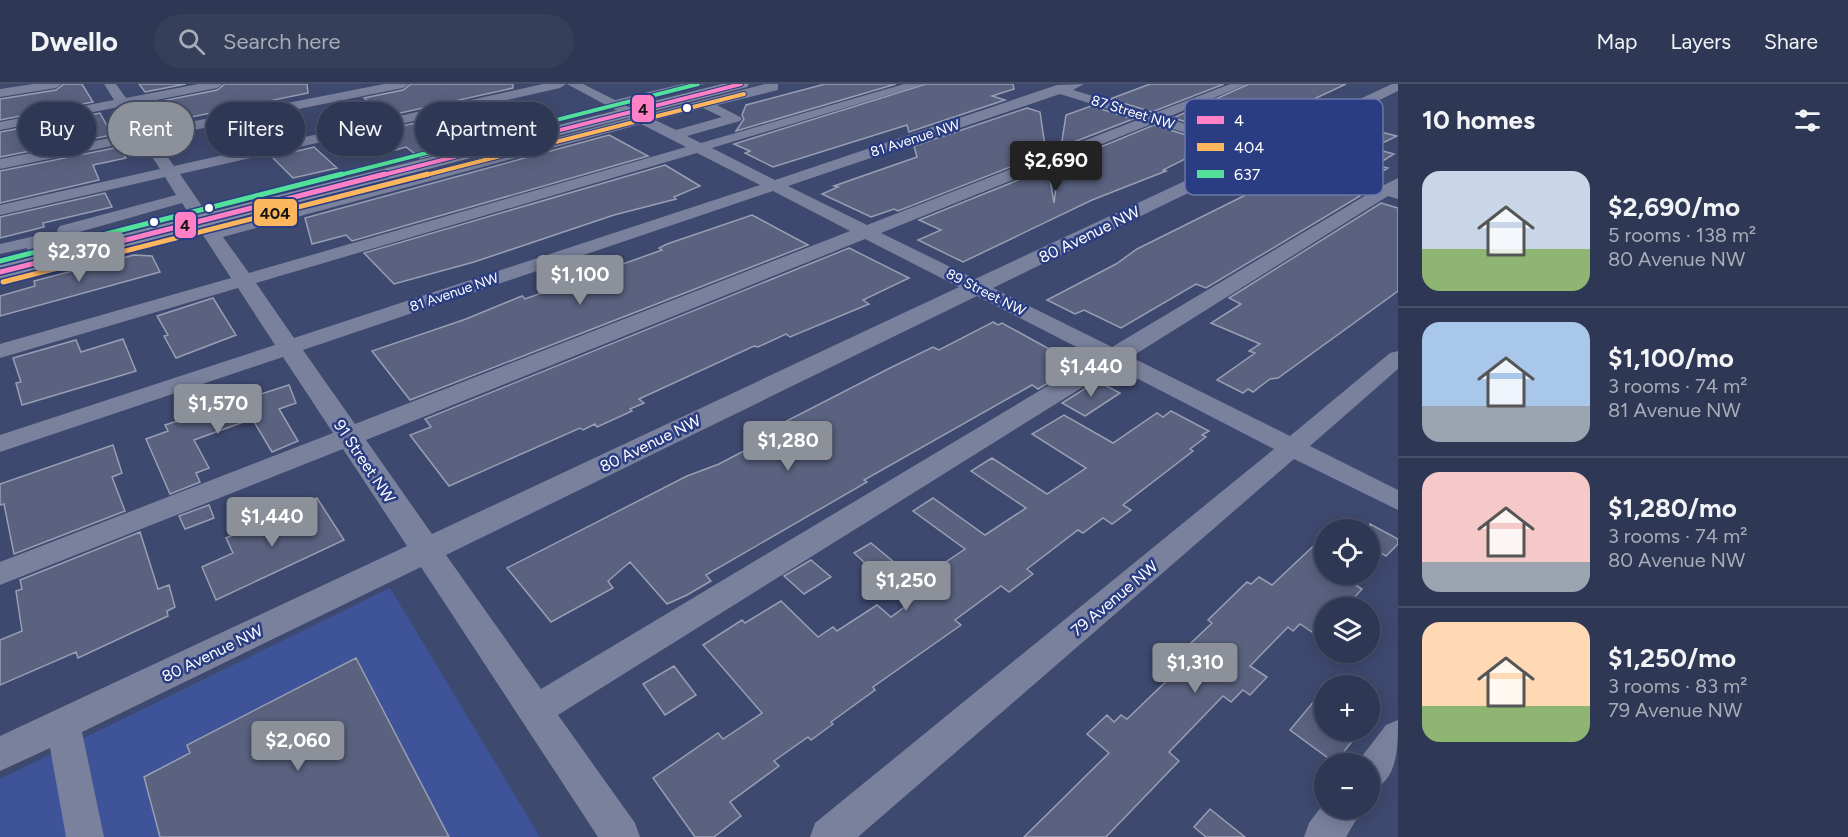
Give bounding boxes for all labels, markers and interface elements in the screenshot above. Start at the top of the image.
search box [154,14,574,68]
text: Dwello [30,24,118,58]
icon: search [175,25,208,58]
text: Search here [223,28,341,55]
text: Map [1597,29,1637,54]
text: Layers [1670,29,1731,54]
text: Share [1764,29,1818,54]
street label: 87 Street NW [1089,92,1177,133]
line badge: 4 [631,94,655,123]
legend [1185,99,1383,195]
text: 4 [638,100,648,119]
chip: Buy [18,102,96,156]
chip: Rent [108,102,194,156]
chip: Filters [206,102,305,156]
chip: New [317,102,403,156]
chip: Apartment [415,102,558,156]
unlabelled marker [681,102,693,114]
text: 10 homes [1422,104,1535,136]
icon: filters [1791,104,1824,137]
text: 4 [1234,111,1244,130]
street label: 81 Avenue NW [868,116,962,161]
text: 404 [1234,138,1264,157]
pin: $2,690 [1007,141,1105,192]
text: $2,690 [1024,148,1088,172]
text: 637 [1234,165,1261,184]
text: $2,690/mo [1608,191,1740,223]
icon: home [1470,195,1542,267]
line badge: 404 [253,198,298,227]
unlabelled marker [203,202,215,214]
street label: 80 Avenue NW [1036,202,1143,267]
text: 404 [260,204,290,223]
line badge: 4 [174,211,197,239]
unlabelled marker [148,216,160,228]
text: 4 [180,216,190,235]
text: 5 rooms · 138 m² [1608,223,1756,247]
pin: $2,370 [30,232,128,283]
text: $2,370 [48,239,111,263]
text: 80 Avenue NW [1608,247,1745,271]
pin: $1,100 [531,255,629,306]
text: $1,100 [550,262,610,286]
street label: 89 Street NW [943,265,1029,320]
street label: 81 Avenue NW [407,269,501,316]
text: $1,100/mo [1608,342,1734,374]
icon: home [1470,346,1542,418]
pin: $1,440 [1042,347,1140,398]
text: $1,440 [1060,354,1122,378]
text: 3 rooms · 74 m² [1608,374,1747,398]
pin: $1,570 [169,384,267,435]
text: $1,570 [188,391,248,415]
text: 81 Avenue NW [1608,398,1741,422]
street label: 80 Avenue NW [597,411,704,476]
street label: 91 Street NW [330,416,400,507]
pin: $1,280 [739,421,837,472]
text: $1,280 [757,428,819,452]
text: $1,280/mo [1608,492,1737,524]
icon: home [1470,496,1542,568]
pin: $1,440 [223,497,321,548]
text: $1,440 [241,504,303,528]
map controls [1314,519,1380,819]
button: locate [1314,519,1380,585]
text: 3 rooms · 74 m² [1608,524,1747,548]
text: 80 Avenue NW [1608,548,1745,572]
street label: 79 Avenue NW [1067,556,1162,640]
pin: $1,250 [857,561,955,612]
text: $1,250 [876,568,936,592]
button: layers [1314,597,1380,663]
street label: 80 Avenue NW [159,621,266,686]
text: $1,250/mo [1608,642,1736,674]
pin: $1,310 [1146,643,1244,694]
icon: home [1470,646,1542,718]
text: $1,310 [1166,650,1224,674]
text: 3 rooms · 83 m² [1608,674,1747,698]
button: + [1314,675,1380,741]
text: 79 Avenue NW [1608,698,1742,722]
pin: $2,060 [249,721,347,772]
text: $2,060 [265,728,331,752]
button: − [1314,753,1380,819]

